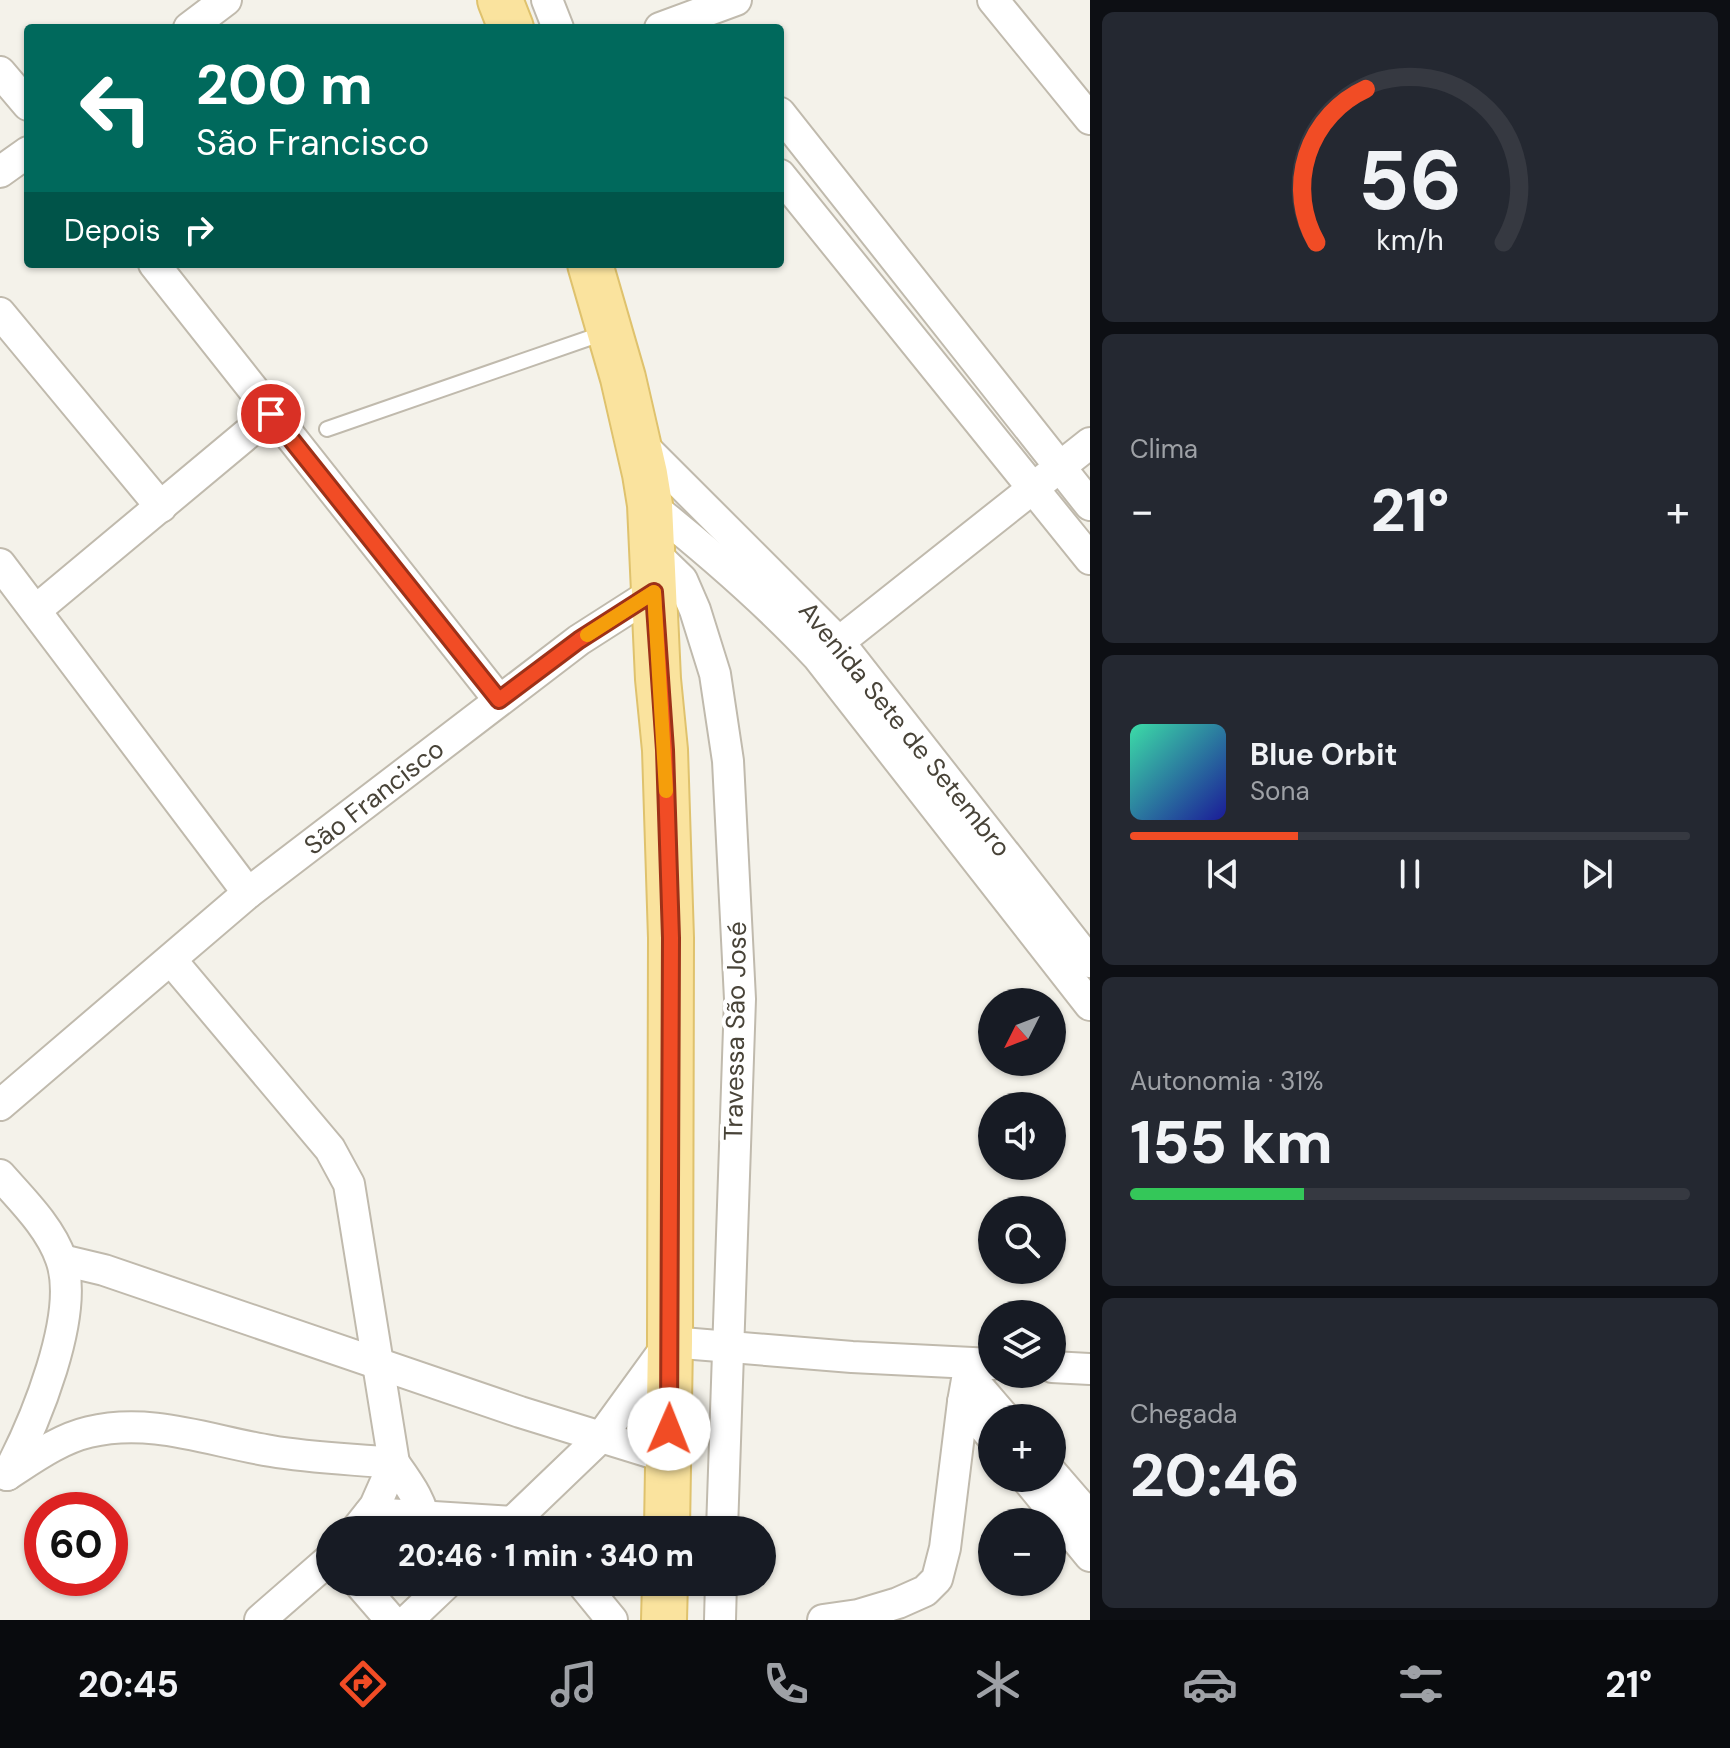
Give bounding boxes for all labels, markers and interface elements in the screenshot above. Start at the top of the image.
text: 200 m [196,48,373,121]
icon: left [64,56,168,160]
text: São Francisco [196,119,429,166]
text: 56 [1358,125,1462,234]
icon: right [177,208,221,252]
text: Depois [64,211,161,250]
text: km/h [1376,222,1444,259]
pin [237,380,305,448]
icon: arrive [249,392,293,436]
text: Clima [1130,432,1198,466]
text: 21° [1371,471,1449,550]
text: − [1130,482,1154,540]
text: + [1666,482,1690,540]
street label: Avenida Sete de Setembro [791,594,1019,864]
street label: São Francisco [297,732,451,862]
text: Blue Orbit [1250,735,1397,774]
text: Sona [1250,774,1310,808]
icon: previous [1201,852,1245,896]
icon: pause [1388,852,1432,896]
icon: next [1575,852,1619,896]
street label: Travessa São José [716,921,754,1141]
north arrow [978,988,1066,1076]
map controls [978,988,1066,1596]
text: Autonomia · 31% [1130,1064,1323,1098]
button: sound [978,1092,1066,1180]
text: 155 km [1130,1103,1333,1182]
button: search [978,1196,1066,1284]
button: layers [978,1300,1066,1388]
position arrow [627,1387,711,1471]
text: Chegada [1130,1397,1237,1431]
button: + [978,1404,1066,1492]
text: 20:46 [1130,1436,1300,1515]
speed limit sign: 60 [24,1492,128,1596]
button: − [978,1508,1066,1596]
text: 20:46 · 1 min · 340 m [398,1536,694,1575]
icon: directions [335,1656,391,1712]
icon: music [546,1656,602,1712]
icon: phone [758,1656,814,1712]
icon: climate [970,1656,1026,1712]
icon: car [1182,1656,1238,1712]
icon: filters [1393,1656,1449,1712]
text: 20:45 [78,1661,179,1708]
text: 21° [1605,1661,1652,1708]

